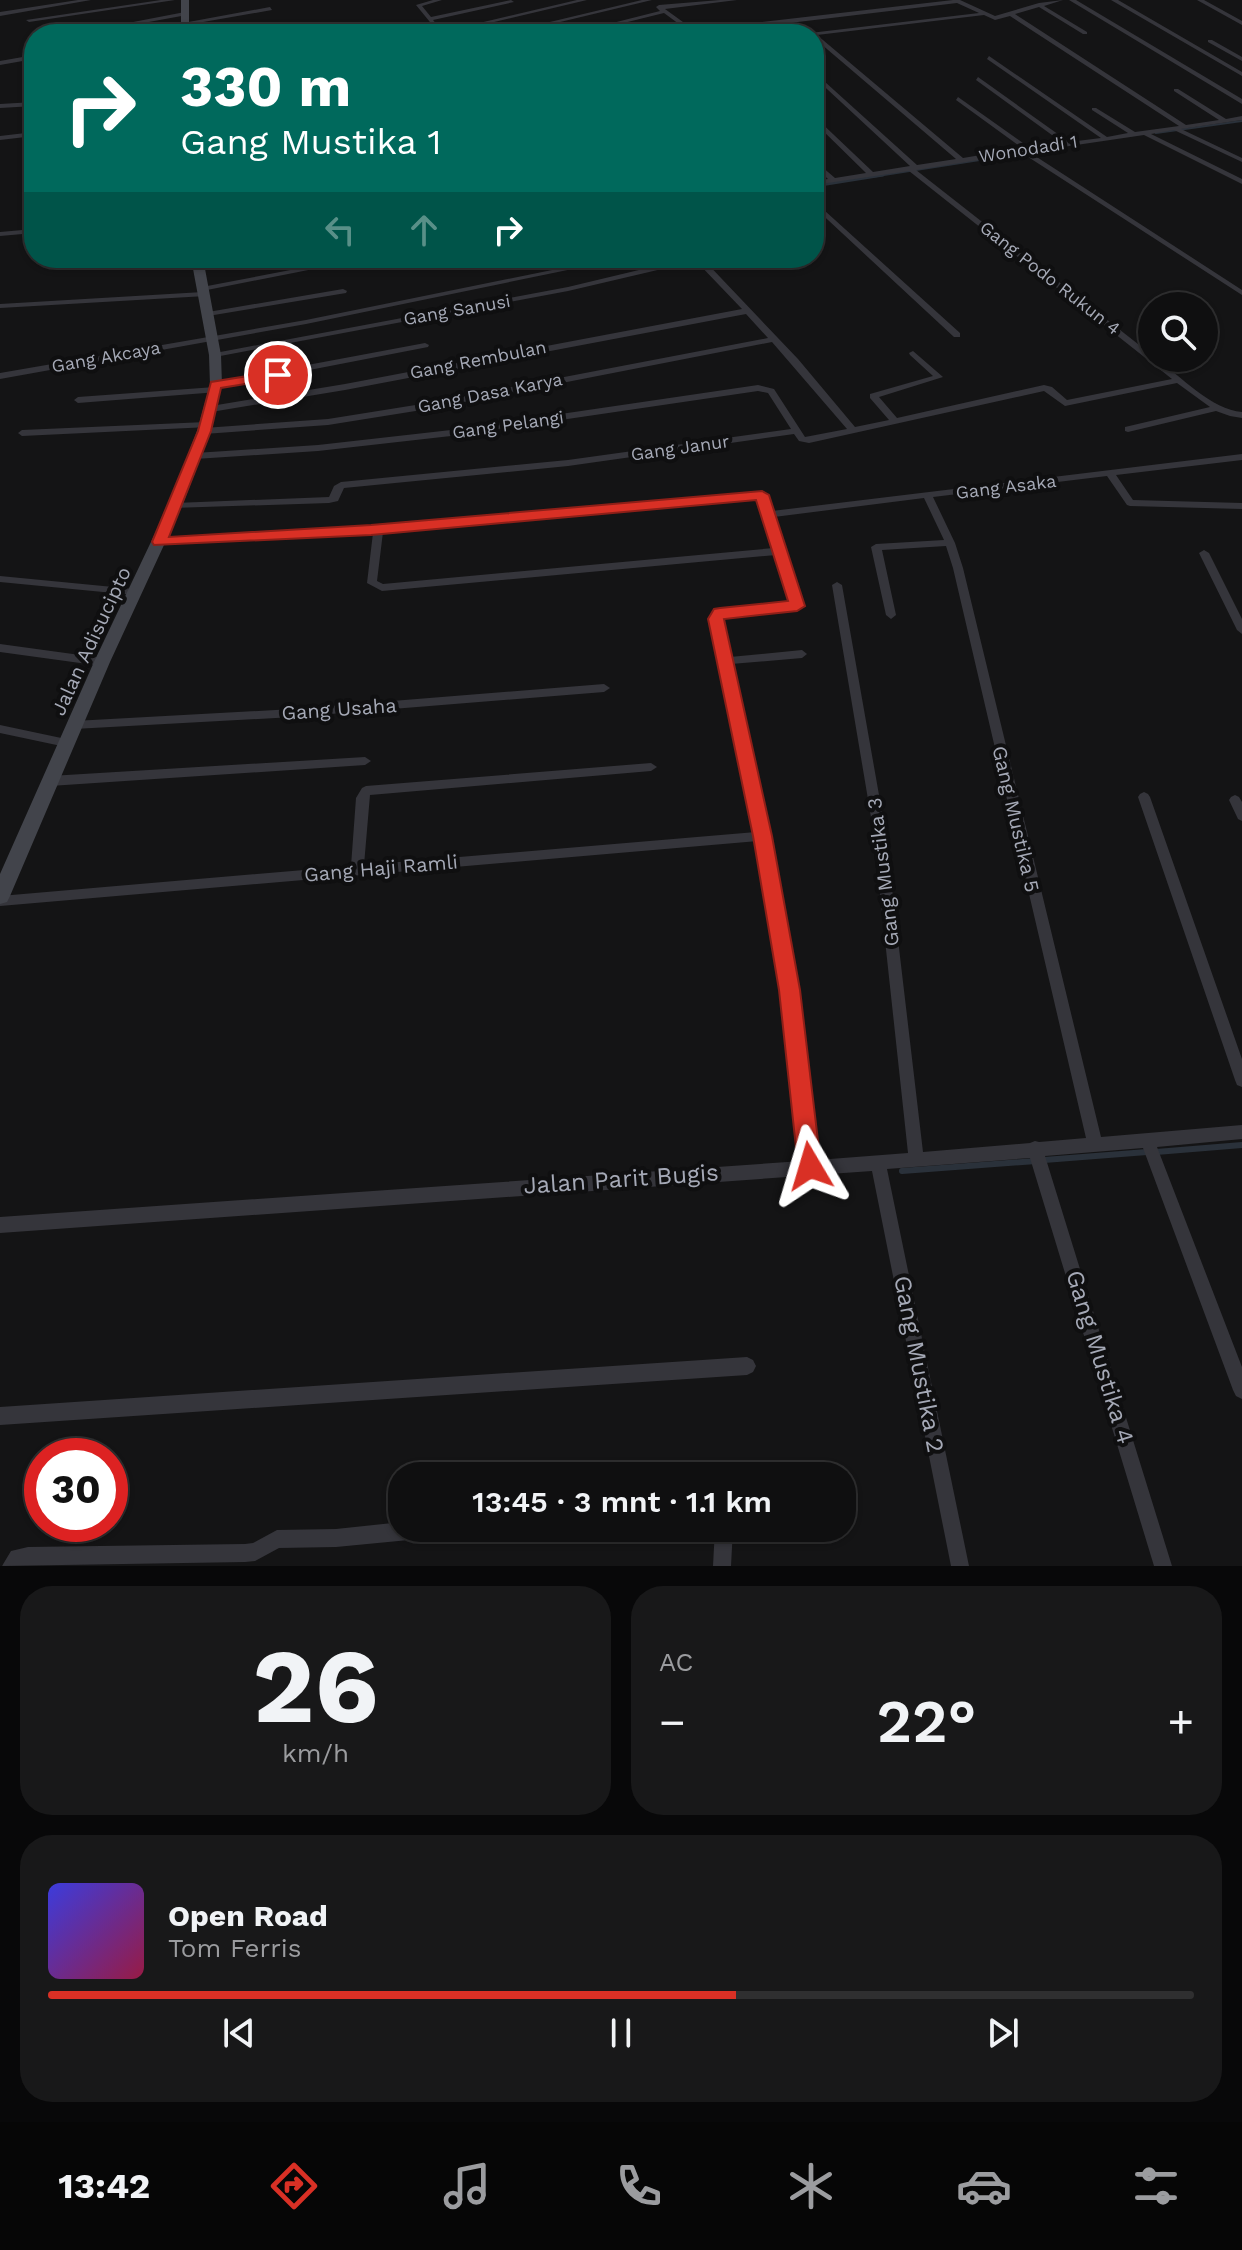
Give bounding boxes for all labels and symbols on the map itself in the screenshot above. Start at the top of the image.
street label: Wonodadi 1 [977,130,1079,167]
street label: Gang Podo Rukun 4 [976,216,1125,339]
street label: Gang Sanusi [402,290,512,329]
street label: Gang Rembulan [408,336,548,383]
street label: Gang Akcaya [50,337,162,376]
pin [244,341,312,409]
street label: Gang Dasa Karya [416,368,564,417]
street label: Gang Pelangi [451,406,565,443]
street label: Gang Janur [629,430,731,465]
street label: Gang Asaka [955,470,1057,503]
street label: Jalan Adisucipto [46,563,136,719]
street label: Gang Usaha [281,693,397,725]
street label: Gang Mustika 5 [987,743,1045,895]
street label: Gang Mustika 3 [862,796,904,948]
street label: Gang Haji Ramli [303,849,459,887]
position arrow [768,1124,852,1208]
street label: Jalan Parit Bugis [522,1158,720,1200]
street label: Gang Mustika 4 [1060,1267,1140,1447]
street label: Gang Mustika 2 [888,1273,950,1455]
speed limit sign: 30 [24,1438,128,1542]

